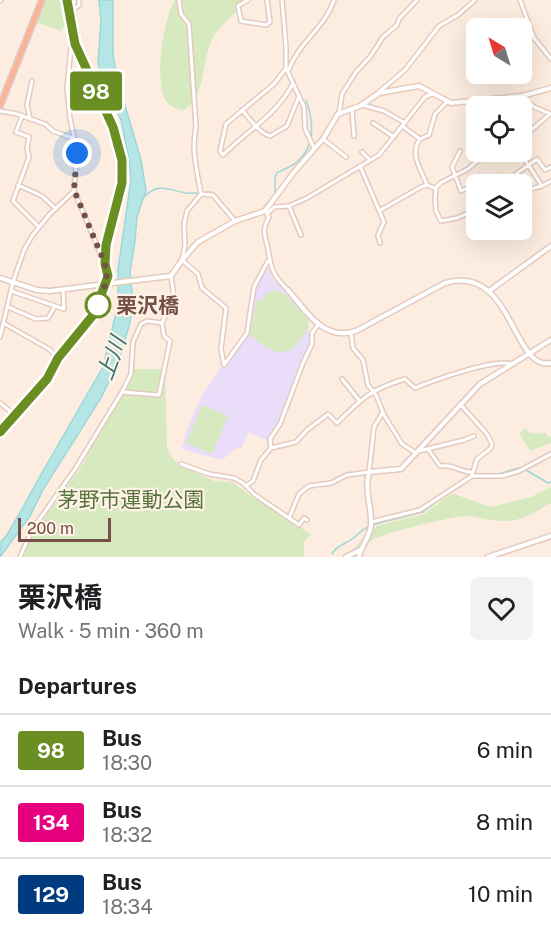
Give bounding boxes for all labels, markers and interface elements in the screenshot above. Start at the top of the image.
north arrow [466,18,532,84]
map controls [466,18,532,240]
line badge: 98 [69,72,123,110]
text: 98 [82,79,110,104]
button: locate [466,96,532,162]
your location [62,138,92,168]
button: layers [466,174,532,240]
marker: 栗沢橋 [85,292,111,318]
place label: 栗沢橋 [116,293,179,318]
water label: 上川 [91,331,131,383]
park label: 茅野市運動公園 [58,487,205,512]
scale bar [18,515,111,542]
text: 200 m [27,519,74,538]
button: heart [470,577,533,640]
text: 栗沢橋 [18,580,102,613]
text: Walk · 5 min · 360 m [18,619,204,643]
text: Departures [18,673,137,699]
text: Bus [102,725,142,751]
text: 6 min [477,737,533,763]
text: 98 [37,738,65,763]
text: 18:30 [102,751,152,775]
text: Bus [102,797,142,823]
text: 8 min [476,809,533,835]
text: 134 [33,810,69,835]
text: 18:32 [102,823,152,847]
text: Bus [102,869,142,895]
text: 10 min [468,881,533,907]
text: 129 [33,882,69,907]
text: 18:34 [102,895,153,919]

